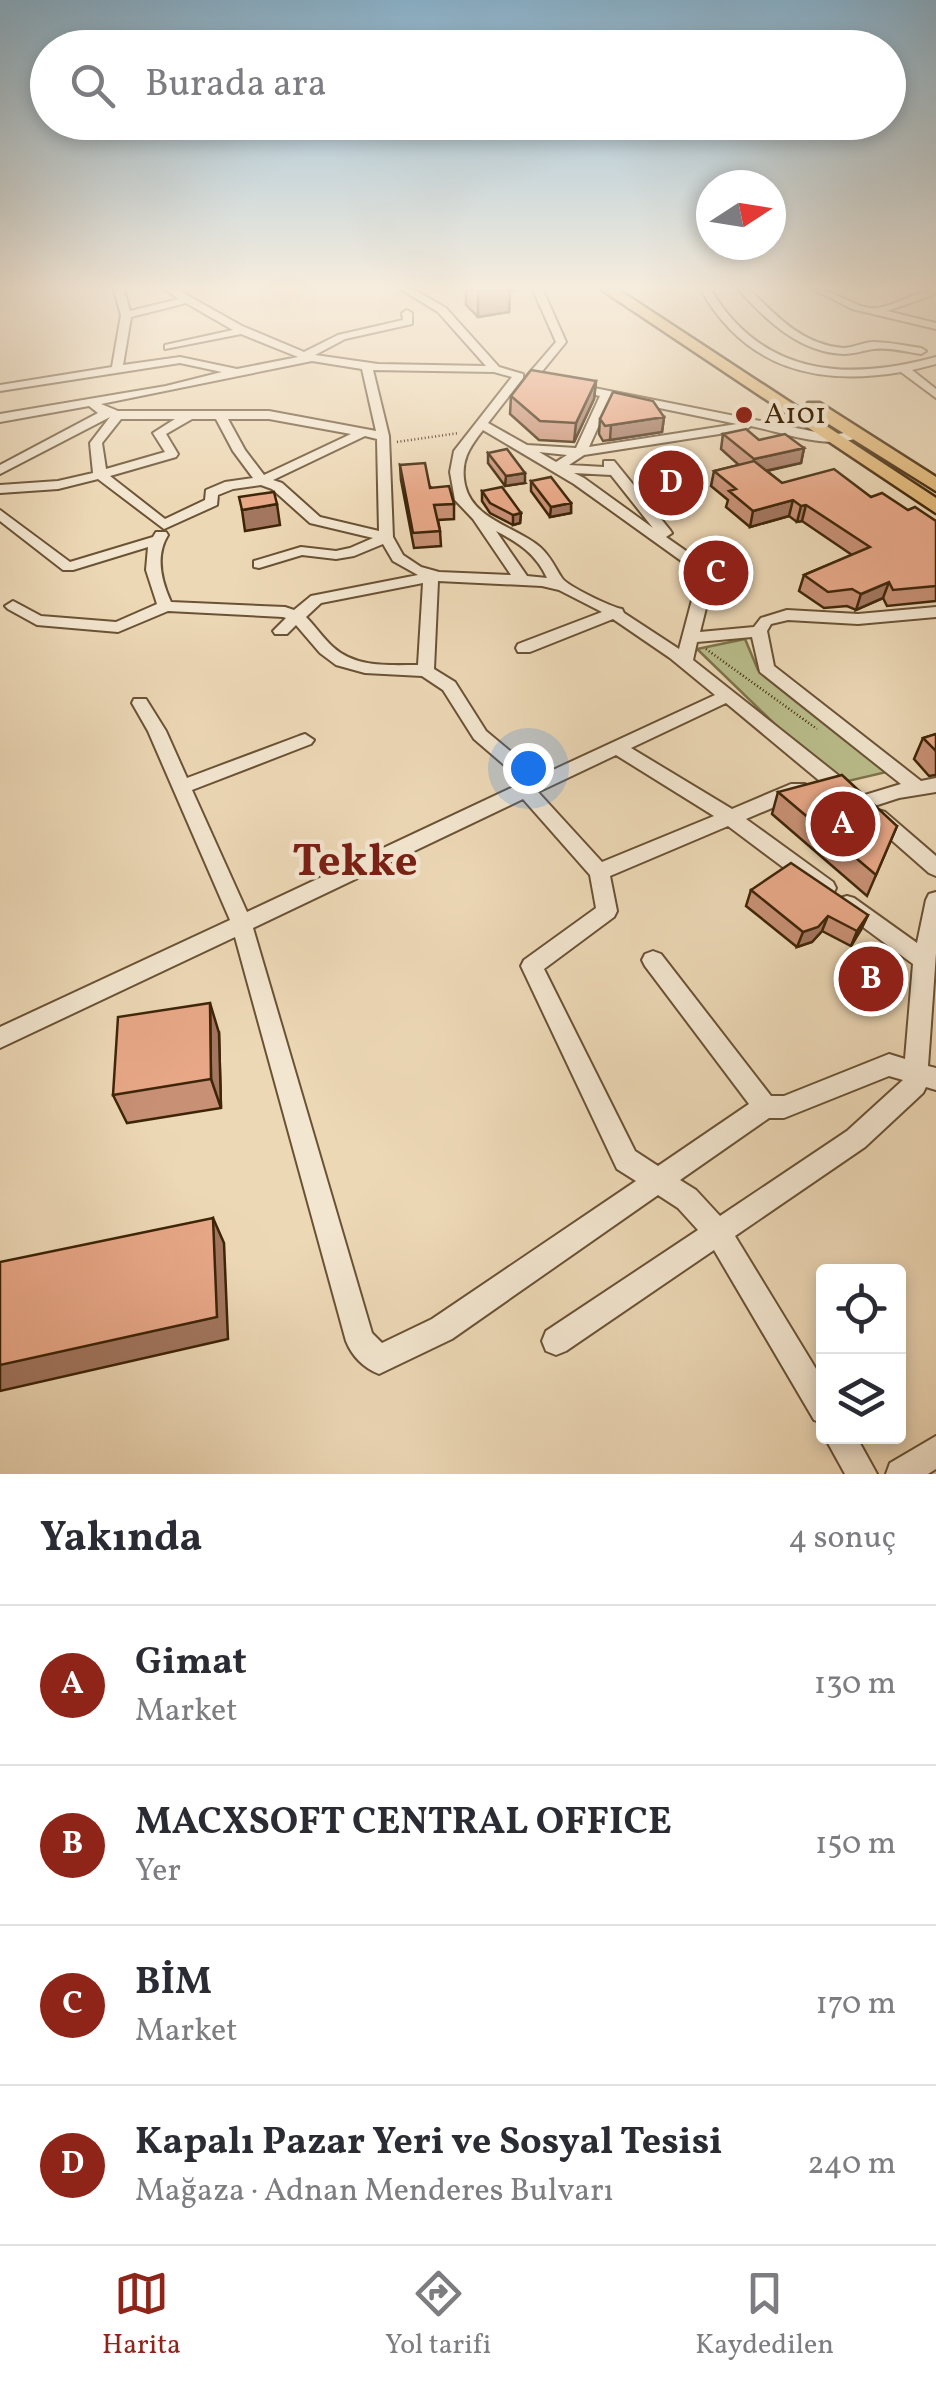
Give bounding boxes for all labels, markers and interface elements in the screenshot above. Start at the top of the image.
search box [30,30,906,140]
icon: search [65,58,120,113]
text: Burada ara [145,59,327,112]
north arrow [696,170,786,260]
place label: A101 [764,394,826,436]
marker: A101 [733,404,755,426]
pin: D [638,446,704,520]
pin: C [684,536,748,610]
your location [503,743,554,794]
pin: A [810,786,876,862]
district label: Tekke [292,832,418,895]
pin: B [838,942,904,1016]
map controls [816,1264,906,1444]
button: locate [816,1264,906,1354]
button: layers [816,1354,906,1444]
text: Yakında [40,1510,203,1569]
text: 4 sonuç [788,1517,896,1561]
text: Gimat [135,1637,247,1690]
text: A [61,1663,84,1707]
text: 130 m [814,1663,896,1707]
text: Market [135,1690,238,1734]
text: MACXSOFT CENTRAL OFFICE [135,1797,672,1850]
text: B [62,1823,83,1867]
text: 150 m [815,1823,896,1867]
text: Yer [135,1850,181,1894]
text: BİM [135,1957,212,2010]
text: C [62,1983,83,2027]
text: 170 m [815,1983,896,2027]
text: Market [135,2010,238,2054]
text: Kapalı Pazar Yeri ve Sosyal Tesisi [135,2117,722,2170]
text: D [61,2143,84,2187]
text: 240 m [807,2143,896,2187]
text: Mağaza · Adnan Menderes Bulvarı [135,2170,613,2214]
tab: Harita [102,2266,181,2365]
tab: Yol tarifi [385,2266,491,2365]
tab: Kaydedilen [695,2266,834,2365]

